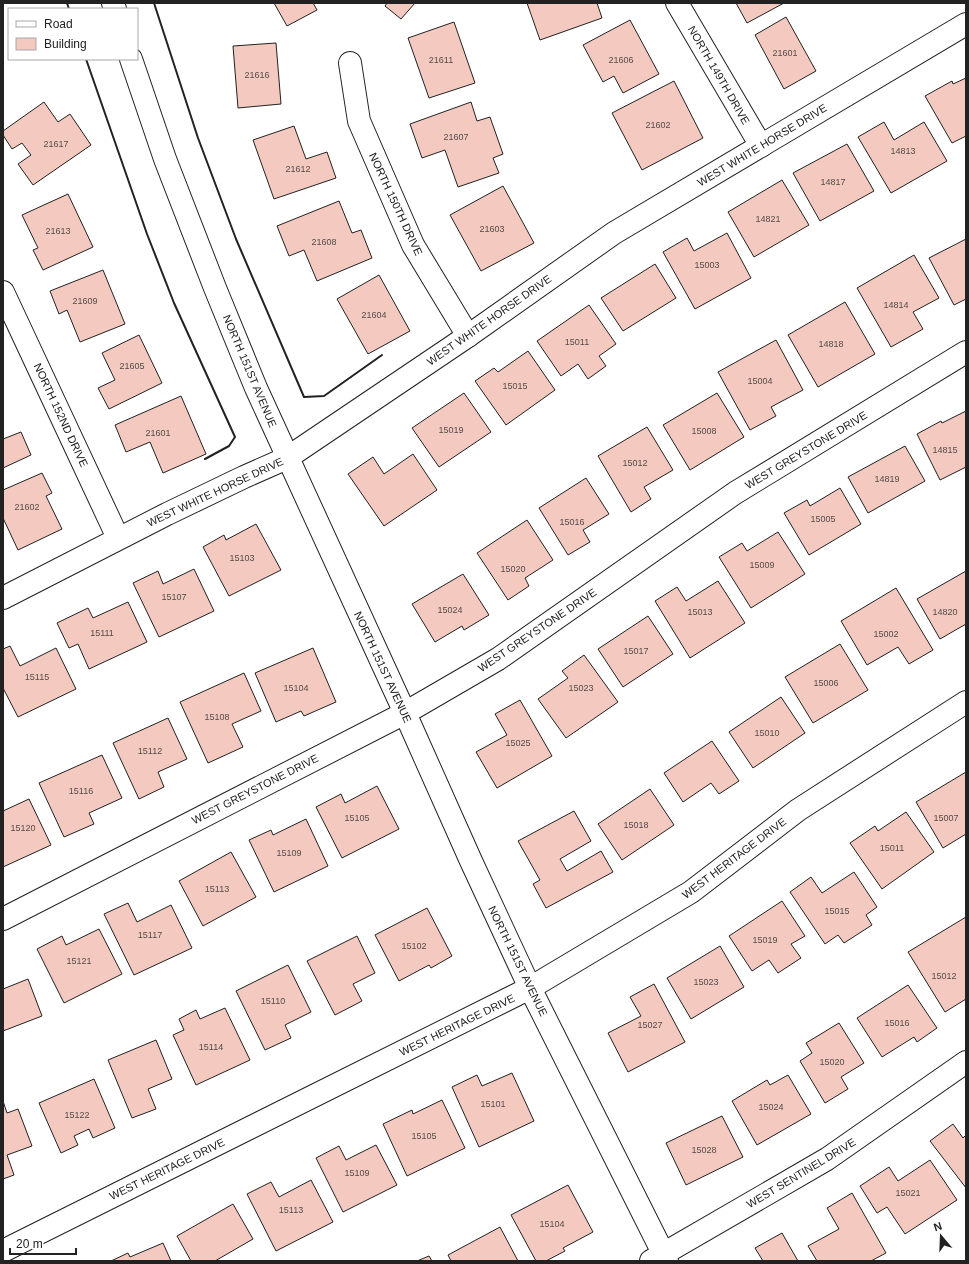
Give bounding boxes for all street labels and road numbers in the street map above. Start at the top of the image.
street label: NORTH 149TH DRIVE [686,24,752,126]
street label: WEST WHITE HORSE DRIVE [695,102,829,188]
street label: NORTH 150TH DRIVE [367,151,425,257]
street label: WEST WHITE HORSE DRIVE [425,272,553,368]
street label: NORTH 151ST AVENUE [221,313,279,429]
street label: NORTH 152ND DRIVE [32,361,90,469]
street label: WEST GREYSTONE DRIVE [743,409,869,491]
street label: WEST WHITE HORSE DRIVE [145,455,285,529]
street label: WEST GREYSTONE DRIVE [476,586,598,674]
street label: NORTH 151ST AVENUE [352,610,414,724]
street label: WEST GREYSTONE DRIVE [190,752,320,826]
street label: WEST HERITAGE DRIVE [680,815,788,901]
street label: NORTH 151ST AVENUE [486,904,550,1018]
street label: WEST HERITAGE DRIVE [397,992,517,1058]
street label: WEST HERITAGE DRIVE [107,1136,227,1202]
street label: WEST SENTINEL DRIVE [744,1136,858,1210]

